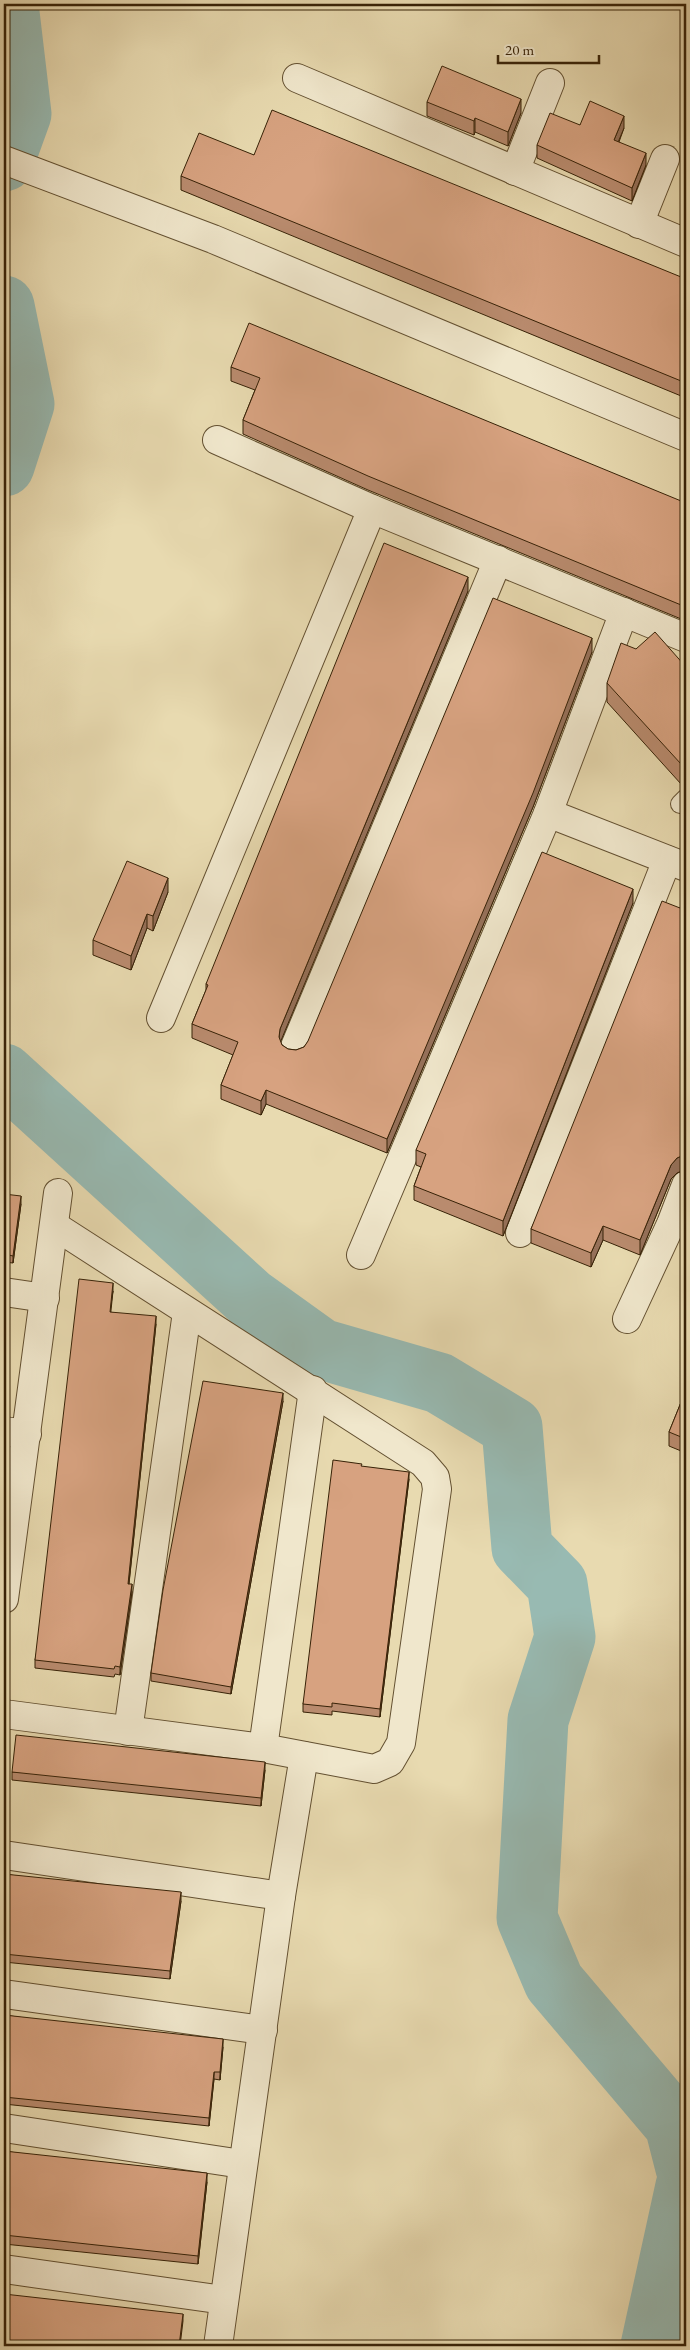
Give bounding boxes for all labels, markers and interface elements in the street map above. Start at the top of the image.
scale bar [498,32,599,64]
text: 20 m [505,40,534,59]

